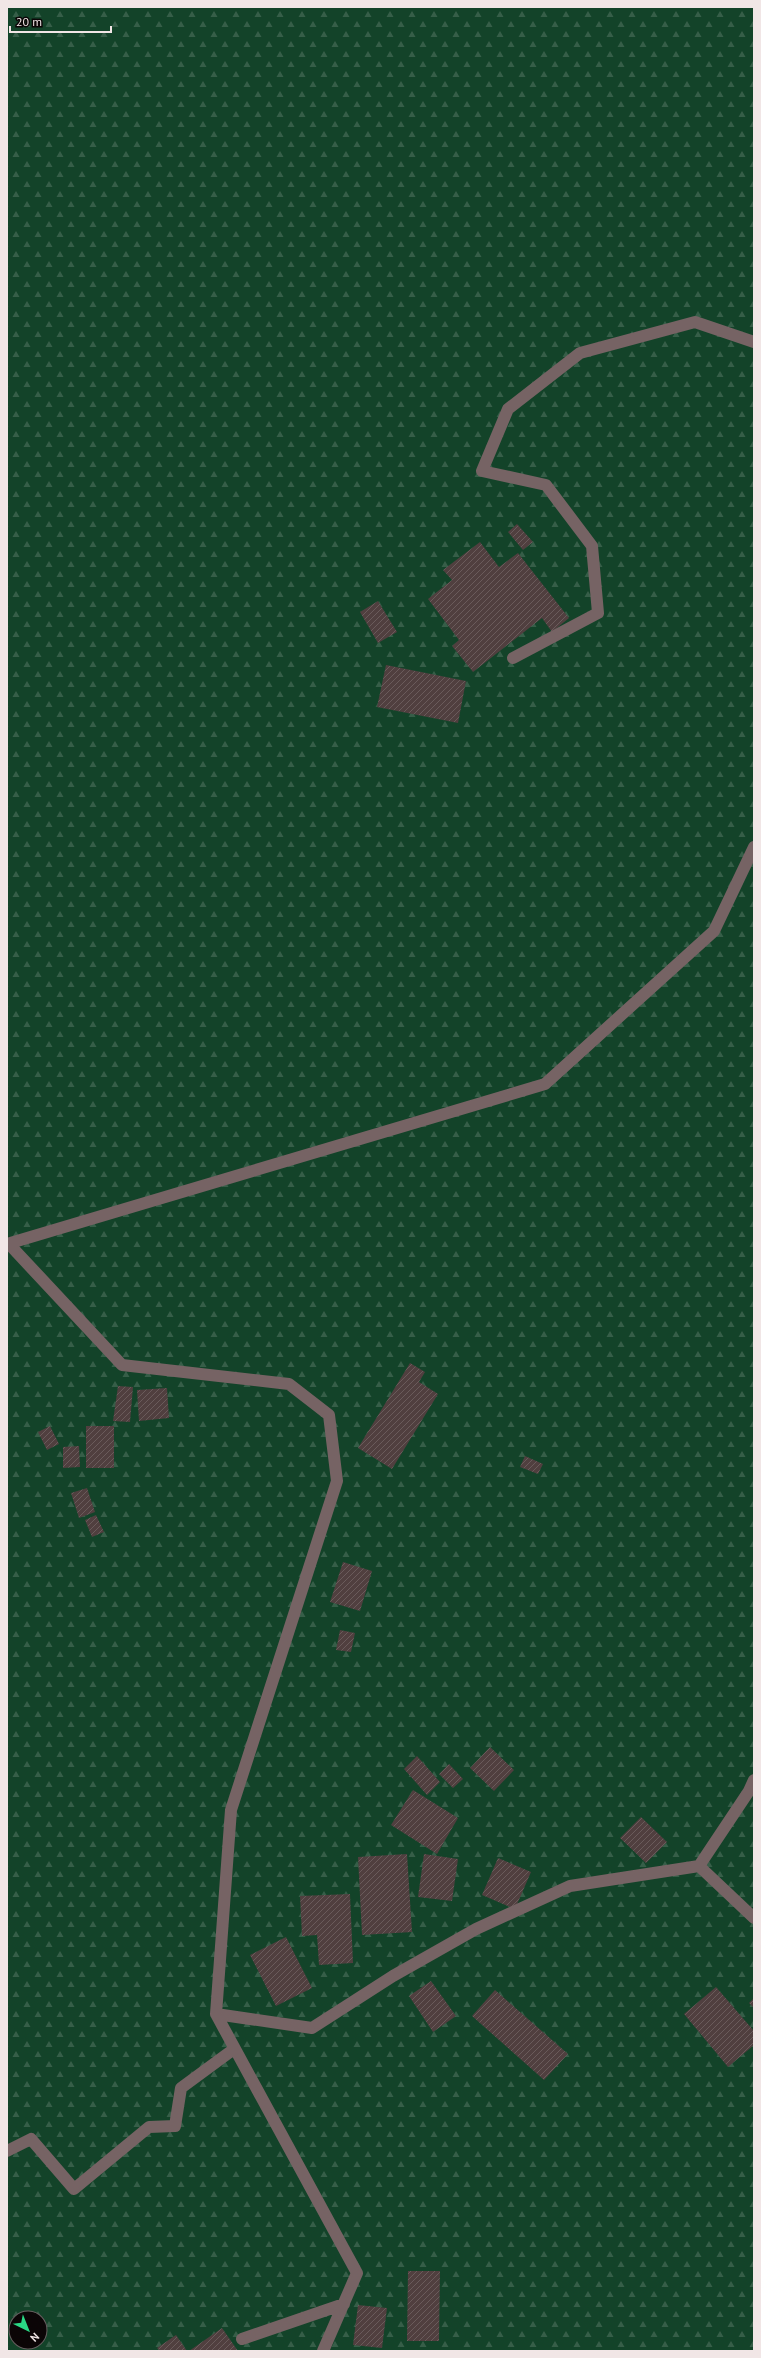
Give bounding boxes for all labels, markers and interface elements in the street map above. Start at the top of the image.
scale bar [10,8,111,34]
text: 20 m [16,14,42,29]
north arrow [8,2310,48,2350]
text: N [27,2330,42,2345]

